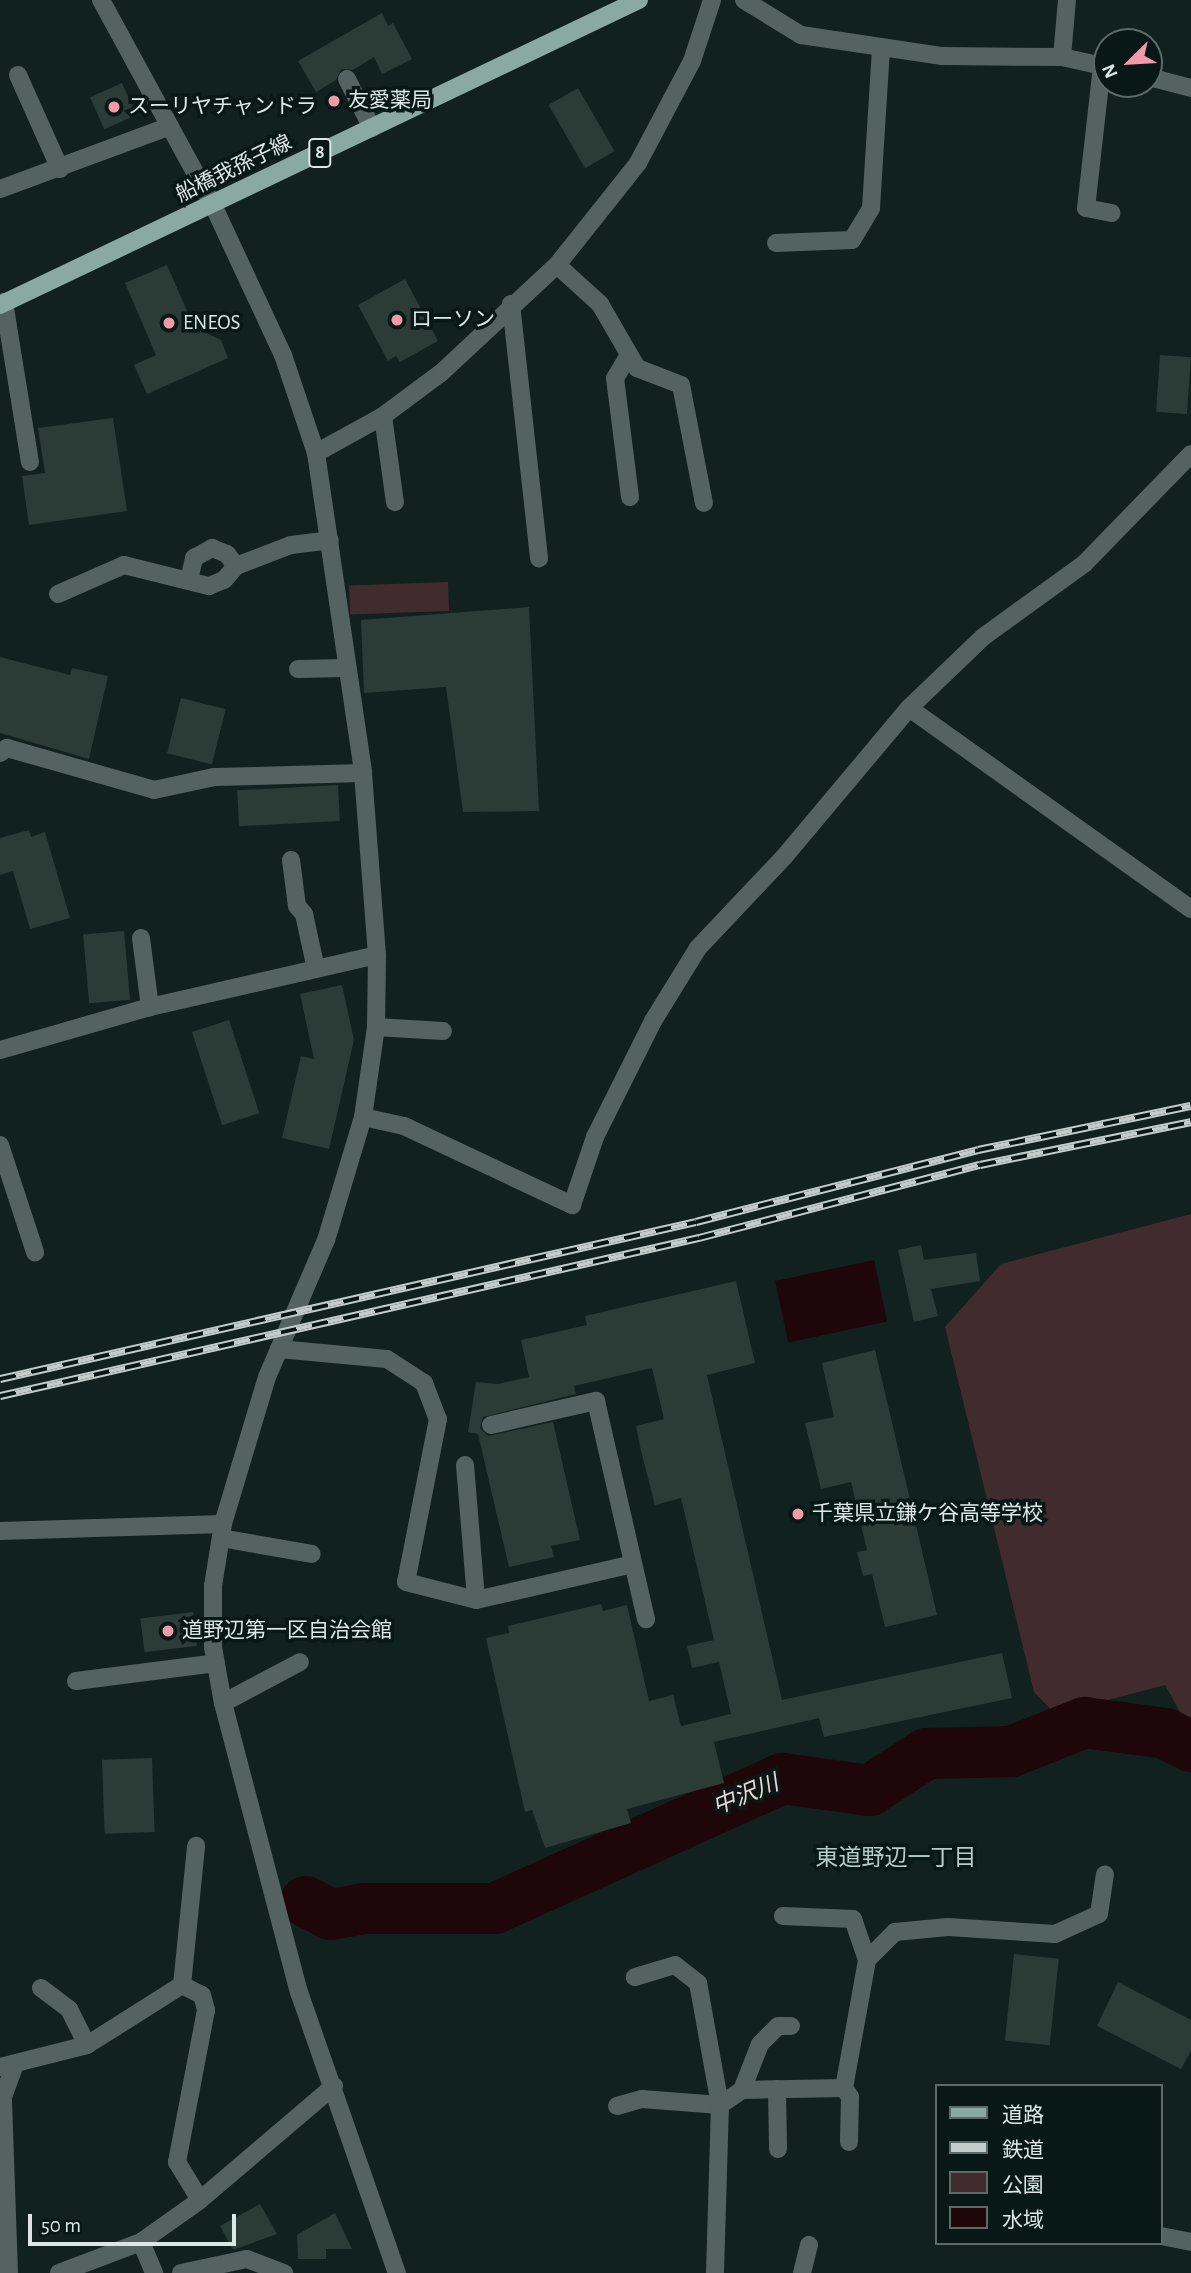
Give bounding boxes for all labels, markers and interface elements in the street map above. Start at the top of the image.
north arrow [1093,28,1163,98]
text: N [1099,61,1122,81]
place label: 友愛薬局 [348,88,432,114]
marker: 友愛薬局 [326,93,342,109]
place label: スーリヤチャンドラ [128,94,317,120]
marker: スーリヤチャンドラ [106,99,122,115]
street label: 船橋我孫子線 [172,130,296,208]
road number: 8 [308,138,332,168]
place label: ローソン [411,307,495,333]
place label: ENEOS [183,310,240,336]
marker: ローソン [389,312,405,328]
marker: ENEOS [161,315,177,331]
place label: 千葉県立鎌ケ谷高等学校 [812,1501,1043,1527]
marker: 千葉県立鎌ケ谷高等学校 [790,1506,806,1522]
place label: 道野辺第一区自治会館 [182,1618,392,1644]
marker: 道野辺第一区自治会館 [160,1623,176,1639]
water label: 中沢川 [709,1770,783,1822]
district label: 東道野辺一丁目 [816,1845,976,1873]
legend [936,2084,1163,2245]
text: 道路 [1002,2105,1044,2126]
text: 鉄道 [1002,2140,1044,2161]
text: 公園 [1002,2175,1044,2196]
scale bar [32,2200,240,2244]
text: 水域 [1002,2210,1044,2231]
text: 50 m [41,2215,81,2236]

